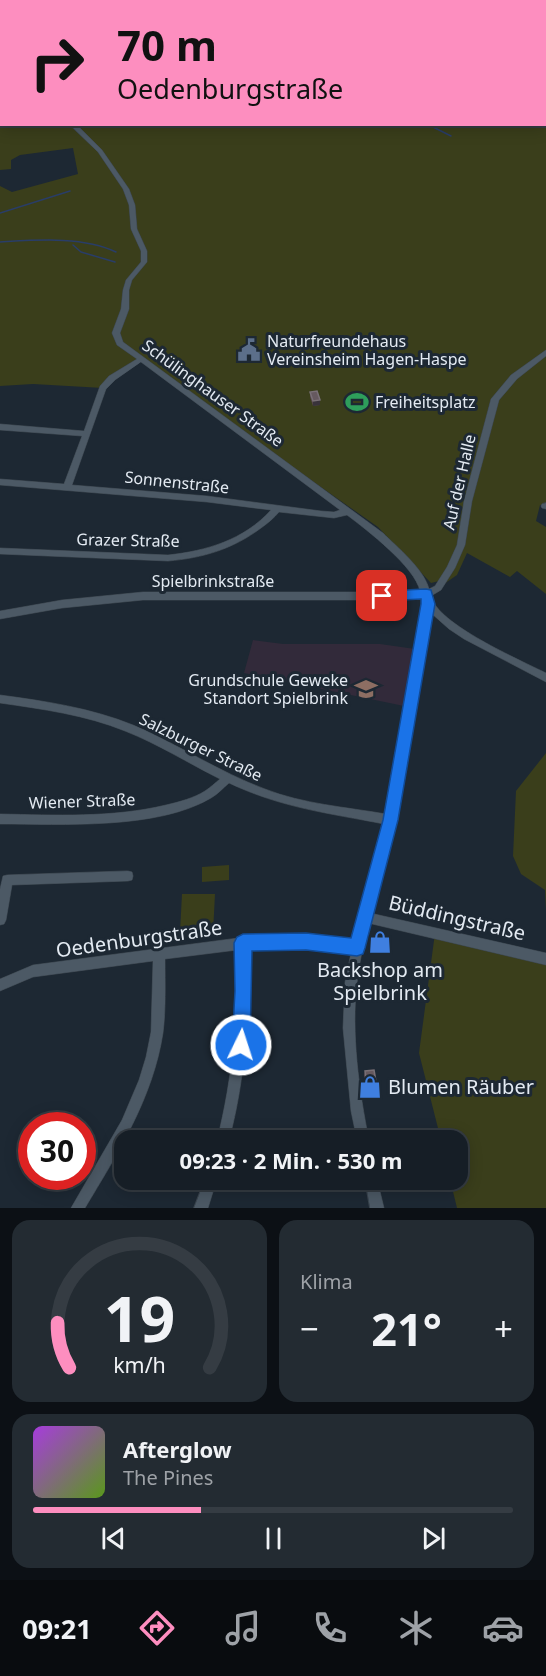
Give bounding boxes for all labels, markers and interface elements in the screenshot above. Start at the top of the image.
text: 70 m [117,16,217,73]
icon: right [18,24,96,102]
text: Oedenburgstraße [117,70,343,107]
place label: Naturfreundehaus Vereinsheim Hagen-Haspe [267,330,467,370]
street label: Schülinghauser Straße [138,334,288,452]
public building icon: Naturfreundehaus Vereinsheim Hagen-Haspe [236,337,262,363]
sports icon: Freiheitsplatz [344,389,370,415]
place label: Freiheitsplatz [375,391,475,413]
street label: Auf der Halle [437,432,481,532]
street label: Sonnenstraße [124,466,230,498]
street label: Grazer Straße [76,528,180,552]
street label: Spielbrinkstraße [152,570,274,592]
pin [356,570,407,621]
icon: arrive [365,579,398,612]
place label: Grundschule Geweke Standort Spielbrink [188,669,348,709]
school or university icon: Grundschule Geweke Standort Spielbrink [353,676,379,702]
street label: Salzburger Straße [136,708,266,786]
street label: Wiener Straße [28,788,136,814]
street label: Büddingstraße [386,889,528,946]
street label: Oedenburgstraße [54,913,224,964]
shop icon: Backshop am Spielbrink [367,929,393,955]
place label: Backshop am Spielbrink [317,956,443,1006]
position arrow [209,1013,273,1077]
place label: Blumen Räuber [388,1073,534,1100]
shop icon: Blumen Räuber [357,1074,383,1100]
speed limit sign: 30 [18,1112,96,1190]
text: 09:23 · 2 Min. · 530 m [180,1145,402,1175]
text: Klima [300,1268,353,1295]
text: 19 [104,1275,175,1360]
text: 21° [371,1298,442,1359]
text: − [300,1306,319,1351]
text: + [494,1306,513,1351]
text: km/h [113,1350,166,1379]
text: Afterglow [123,1434,232,1464]
text: The Pines [123,1464,213,1491]
icon: previous [97,1522,130,1555]
icon: pause [257,1522,290,1555]
icon: next [417,1522,450,1555]
icon: directions [136,1607,178,1649]
icon: music [222,1607,264,1649]
icon: phone [309,1607,351,1649]
icon: climate [395,1607,437,1649]
icon: car [482,1607,524,1649]
text: 09:21 [22,1610,92,1647]

